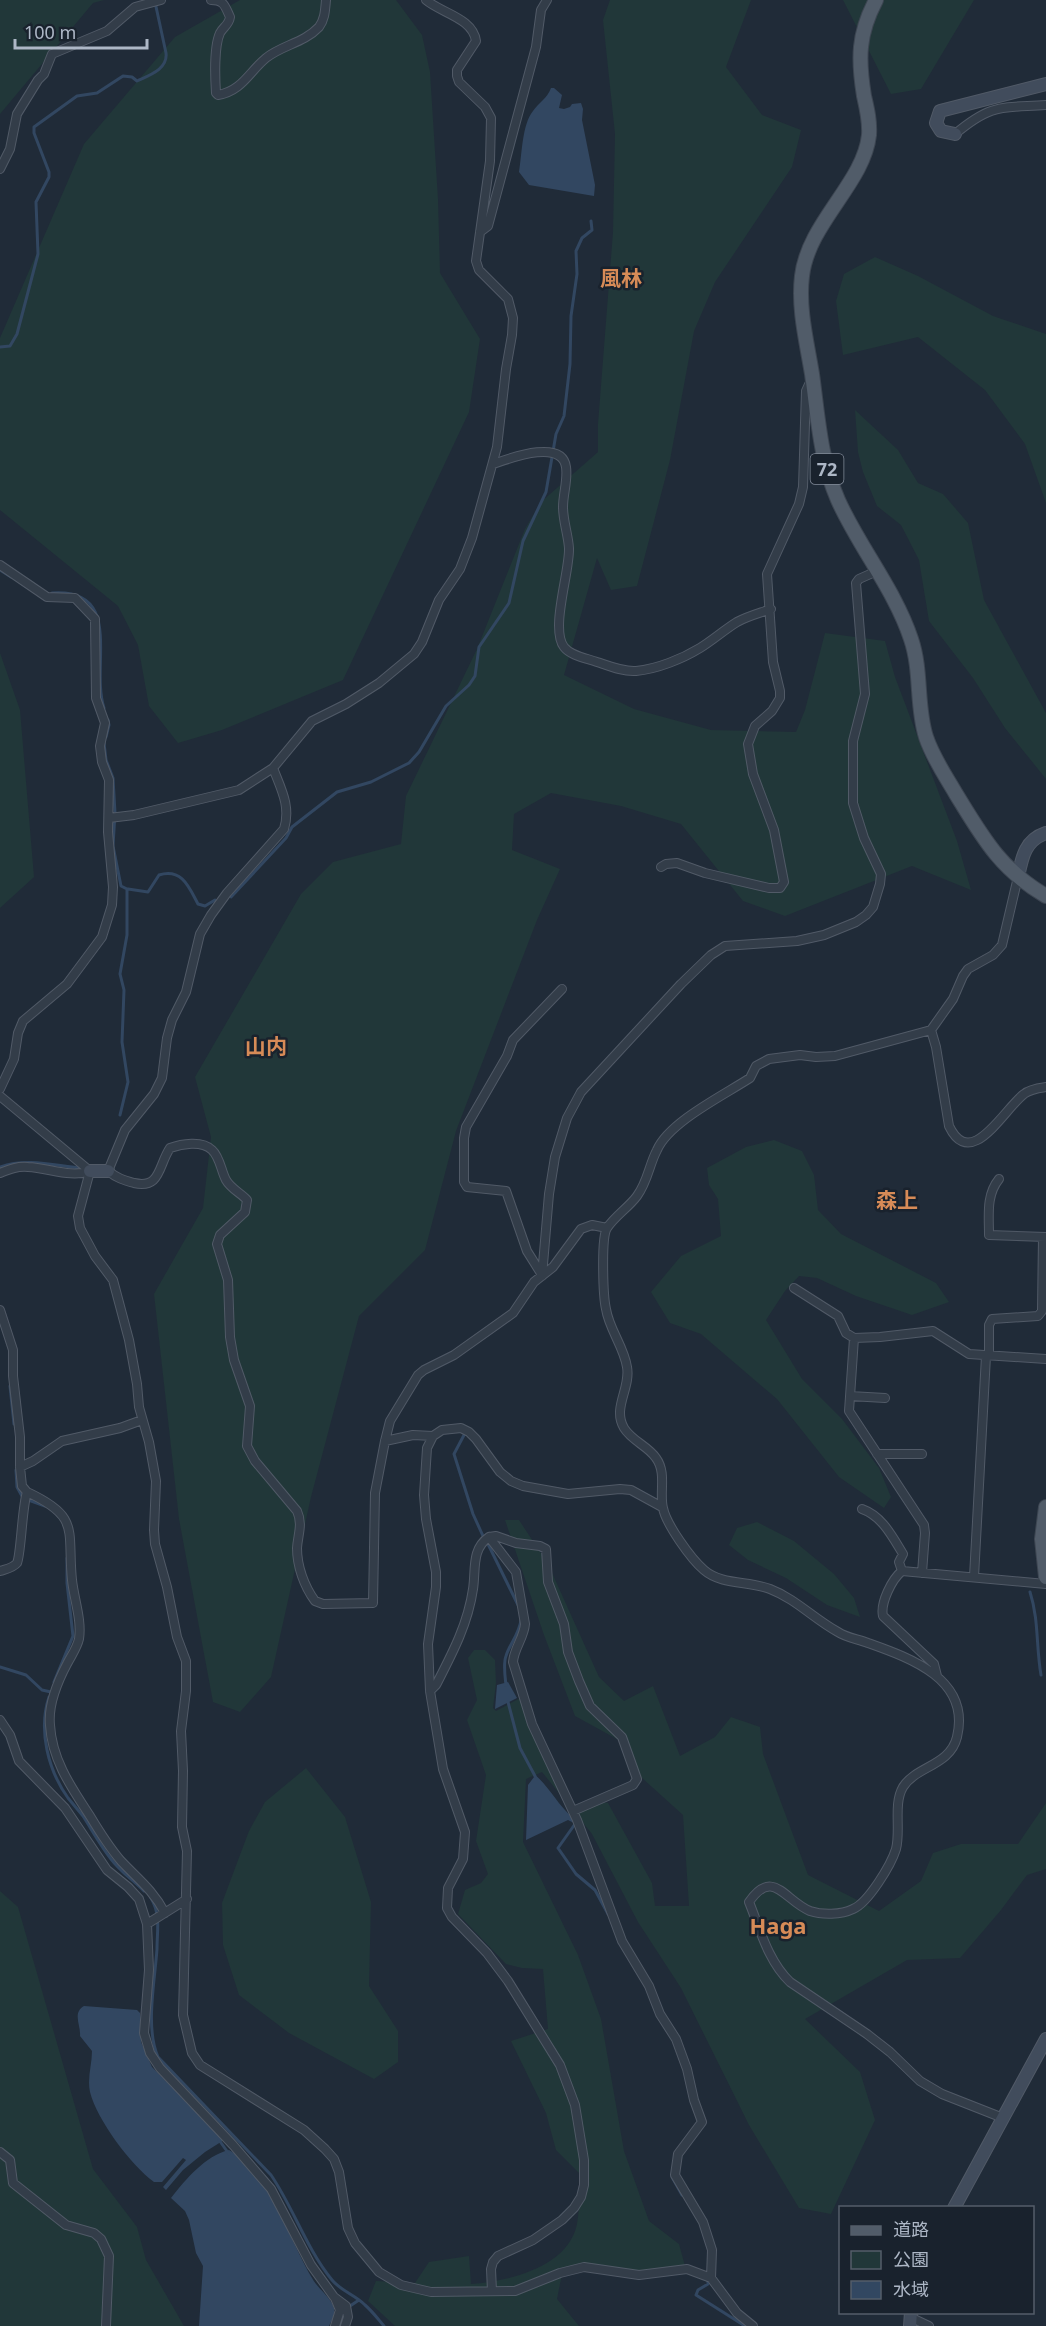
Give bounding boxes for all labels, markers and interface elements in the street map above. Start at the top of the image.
scale bar [15,12,147,50]
text: 100 m [24,20,76,44]
district label: 風林 [600,264,642,292]
road number: 72 [810,454,844,484]
district label: 山内 [245,1032,287,1060]
district label: 森上 [876,1186,918,1214]
district label: Haga [749,1910,807,1940]
legend [839,2206,1034,2314]
text: 道路 [893,2217,929,2241]
text: 公園 [893,2247,929,2271]
text: 水域 [893,2277,929,2301]

